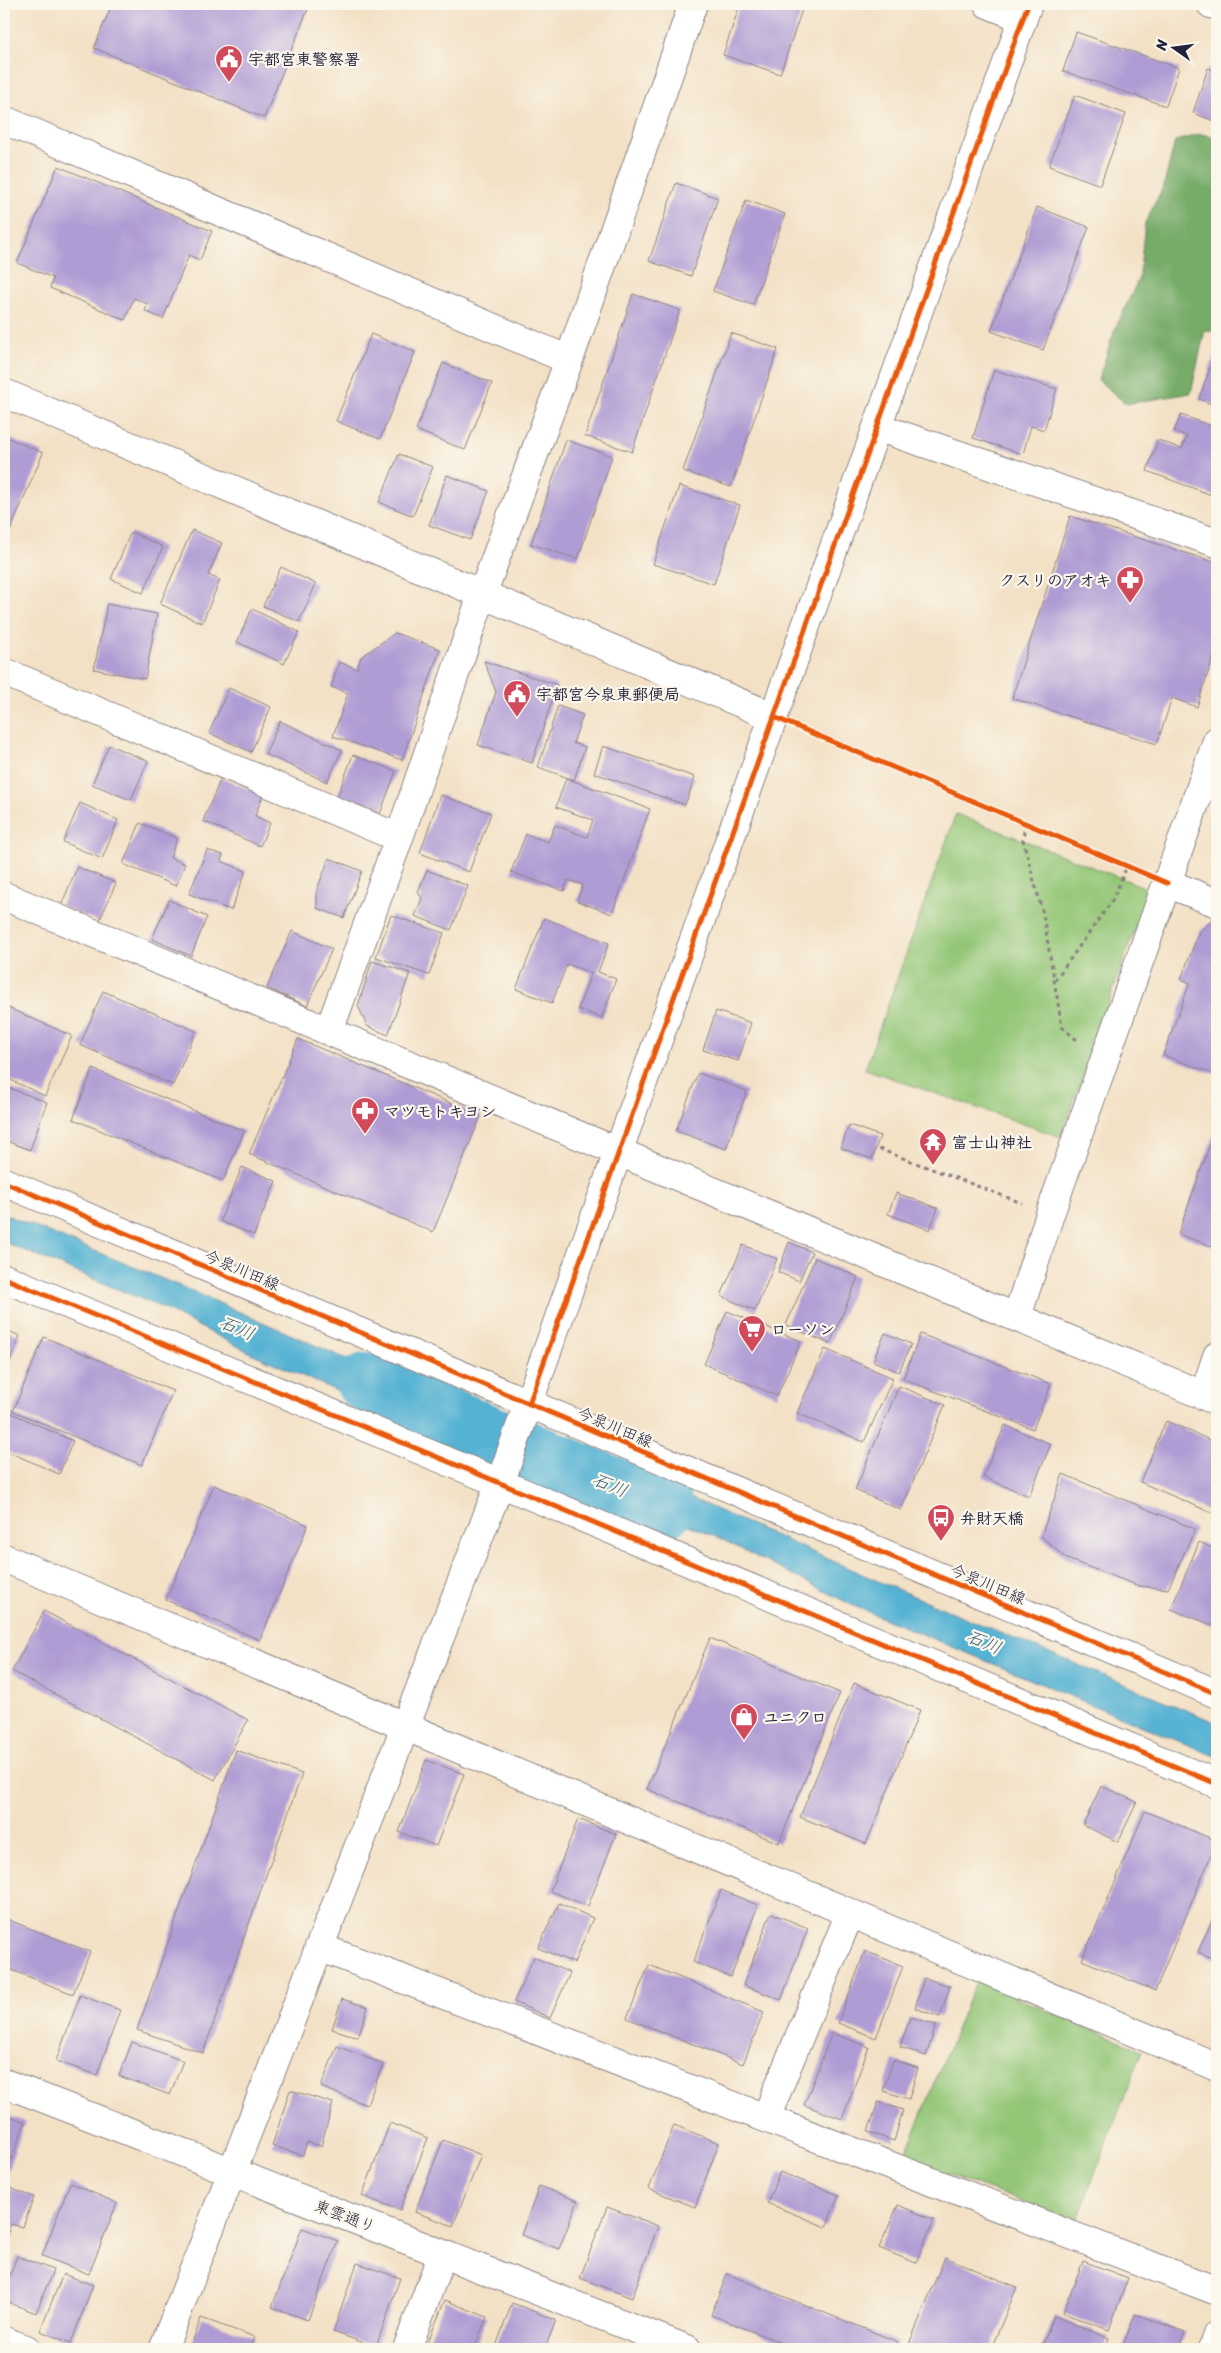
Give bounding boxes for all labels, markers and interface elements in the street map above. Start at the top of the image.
north arrow [1148,22,1198,72]
text: N [1148,37,1175,54]
public building icon: 宇都宮東警察署 [214,44,244,83]
place label: 宇都宮東警察署 [248,45,360,74]
pharmacy icon: クスリのアオキ [1115,565,1145,604]
place label: クスリのアオキ [999,566,1111,595]
public building icon: 宇都宮今泉東郵便局 [502,679,532,718]
place label: 宇都宮今泉東郵便局 [536,680,680,709]
pharmacy icon: マツモトキヨシ [350,1096,380,1135]
place label: マツモトキヨシ [384,1097,496,1126]
temple icon: 富士山神社 [918,1127,948,1166]
place label: 富士山神社 [952,1128,1032,1157]
street label: 今泉川田線 [200,1241,284,1299]
water label: 石川 [214,1306,260,1350]
supermarket icon: ローソン [737,1314,767,1353]
place label: ローソン [771,1315,835,1344]
street label: 今泉川田線 [573,1398,657,1456]
water label: 石川 [587,1463,633,1507]
bus stop icon: 弁財天橋 [926,1503,956,1542]
place label: 弁財天橋 [960,1504,1024,1533]
street label: 今泉川田線 [946,1555,1030,1613]
water label: 石川 [961,1620,1007,1664]
shop icon: ユニクロ [729,1702,759,1741]
place label: ユニクロ [763,1703,827,1732]
street label: 東雲通り [310,2191,380,2241]

